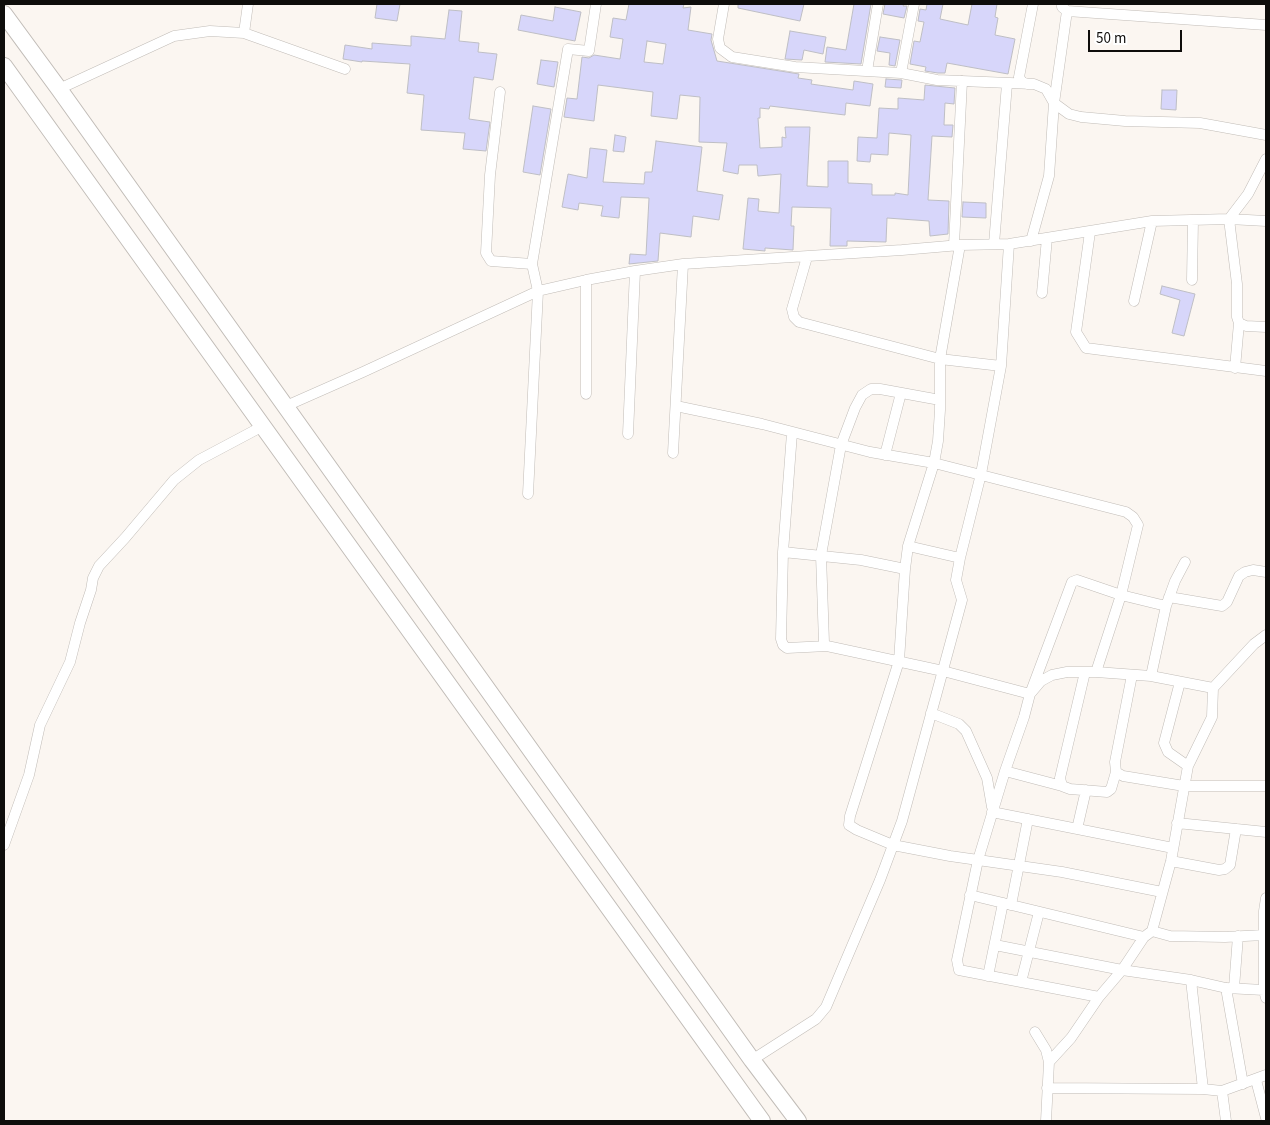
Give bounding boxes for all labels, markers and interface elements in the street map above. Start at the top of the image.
scale bar [1090,20,1184,52]
text: 50 m [1096,28,1126,49]

